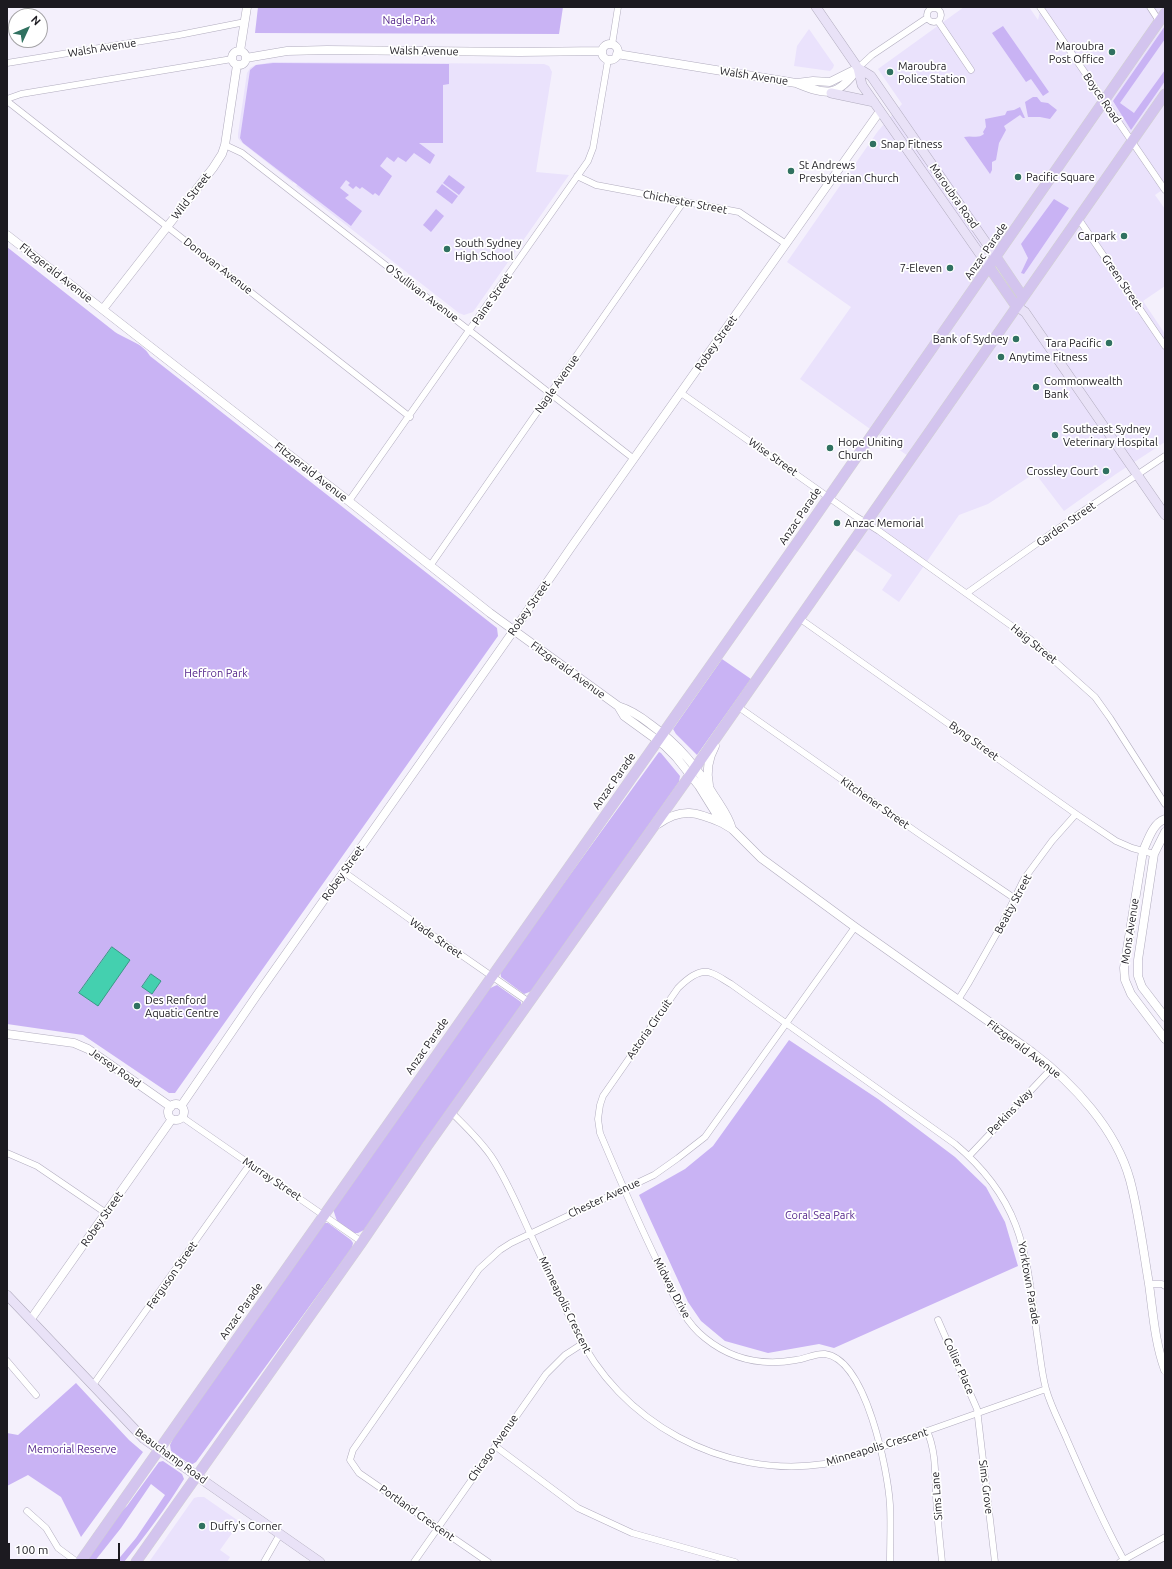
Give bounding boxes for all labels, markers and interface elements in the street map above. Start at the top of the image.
north arrow [8,8,48,48]
text: N [29,13,43,27]
park label: Nagle Park [382,13,436,27]
street label: Walsh Avenue [67,36,137,60]
place label: Maroubra Post Office [1049,39,1104,65]
street label: Walsh Avenue [389,44,459,58]
marker: Maroubra Post Office [1107,47,1117,57]
place label: Maroubra Police Station [898,59,966,85]
street label: Walsh Avenue [719,64,789,88]
marker: Maroubra Police Station [885,67,895,77]
street label: Boyce Road [1080,70,1124,126]
place label: Snap Fitness [881,137,942,151]
marker: Snap Fitness [868,139,878,149]
place label: St Andrews Presbyterian Church [799,158,899,184]
street label: Maroubra Road [927,161,981,231]
marker: St Andrews Presbyterian Church [786,166,796,176]
street label: Wild Street [169,170,213,222]
place label: Pacific Square [1026,170,1095,184]
marker: Pacific Square [1013,172,1023,182]
street label: Chichester Street [642,187,728,217]
street label: Anzac Parade [962,220,1010,282]
place label: Carpark [1078,229,1116,243]
marker: Carpark [1119,231,1129,241]
street label: Donovan Avenue [181,235,255,297]
place label: South Sydney High School [455,236,522,262]
street label: Fitzgerald Avenue [17,240,95,306]
marker: South Sydney High School [442,244,452,254]
street label: Green Street [1099,252,1145,312]
street label: O'Sullivan Avenue [383,261,461,325]
place label: 7-Eleven [900,261,942,275]
marker: 7-Eleven [945,263,955,273]
street label: Paine Street [469,270,515,328]
street label: Robey Street [692,313,740,373]
place label: Bank of Sydney [933,332,1008,346]
marker: Bank of Sydney [1011,334,1021,344]
place label: Tara Pacific [1045,336,1101,350]
marker: Tara Pacific [1104,338,1114,348]
place label: Anytime Fitness [1009,350,1087,364]
street label: Nagle Avenue [532,352,582,416]
marker: Anytime Fitness [996,352,1006,362]
place label: Commonwealth Bank [1044,374,1123,400]
marker: Commonwealth Bank [1031,382,1041,392]
place label: Southeast Sydney Veterinary Hospital [1063,422,1158,448]
marker: Southeast Sydney Veterinary Hospital [1050,430,1060,440]
street label: Wise Street [746,435,800,479]
place label: Hope Uniting Church [838,435,903,461]
street label: Fitzgerald Avenue [272,439,350,505]
marker: Hope Uniting Church [825,443,835,453]
place label: Crossley Court [1026,464,1098,478]
marker: Crossley Court [1101,466,1111,476]
street label: Anzac Parade [776,485,824,547]
street label: Garden Street [1034,499,1098,549]
place label: Anzac Memorial [845,516,924,530]
marker: Anzac Memorial [832,518,842,528]
street label: Robey Street [505,578,553,638]
street label: Haig Street [1008,621,1060,667]
street label: Fitzgerald Avenue [528,639,608,701]
park label: Heffron Park [184,666,248,680]
street label: Byng Street [947,719,1001,763]
street label: Anzac Parade [590,750,638,812]
street label: Kitchener Street [838,774,912,832]
street label: Robey Street [319,843,367,903]
street label: Beatty Street [992,872,1034,936]
street label: Mons Avenue [1118,897,1142,965]
street label: Wade Street [407,915,465,961]
place label: Des Renford Aquatic Centre [145,993,219,1019]
street label: Astoria Circuit [624,997,674,1061]
marker: Des Renford Aquatic Centre [132,1001,142,1011]
street label: Anzac Parade [403,1015,451,1077]
street label: Fitzgerald Avenue [985,1017,1063,1081]
street label: Jersey Road [87,1045,143,1091]
street label: Perkins Way [985,1086,1035,1138]
street label: Murray Street [240,1154,304,1204]
street label: Chester Avenue [566,1176,642,1220]
street label: Robey Street [78,1189,126,1249]
park label: Coral Sea Park [785,1208,855,1222]
street label: Ferguson Street [144,1239,200,1311]
street label: Yorktown Parade [1015,1240,1043,1326]
street label: Minneapolis Crescent [536,1255,594,1355]
street label: Midway Drive [651,1255,693,1321]
street label: Anzac Parade [217,1280,265,1342]
street label: Collier Place [941,1336,977,1396]
street label: Chicago Avenue [465,1412,521,1484]
street label: Beauchamp Road [132,1425,210,1487]
street label: Minneapolis Crescent [825,1425,929,1469]
park label: Memorial Reserve [27,1442,117,1456]
street label: Sims Grove [976,1459,996,1515]
street label: Sims Lane [929,1471,945,1521]
street label: Portland Crescent [377,1482,457,1544]
place label: Duffy's Corner [210,1519,282,1533]
marker: Duffy's Corner [197,1521,207,1531]
scale bar [10,1535,122,1561]
text: 100 m [15,1543,48,1556]

